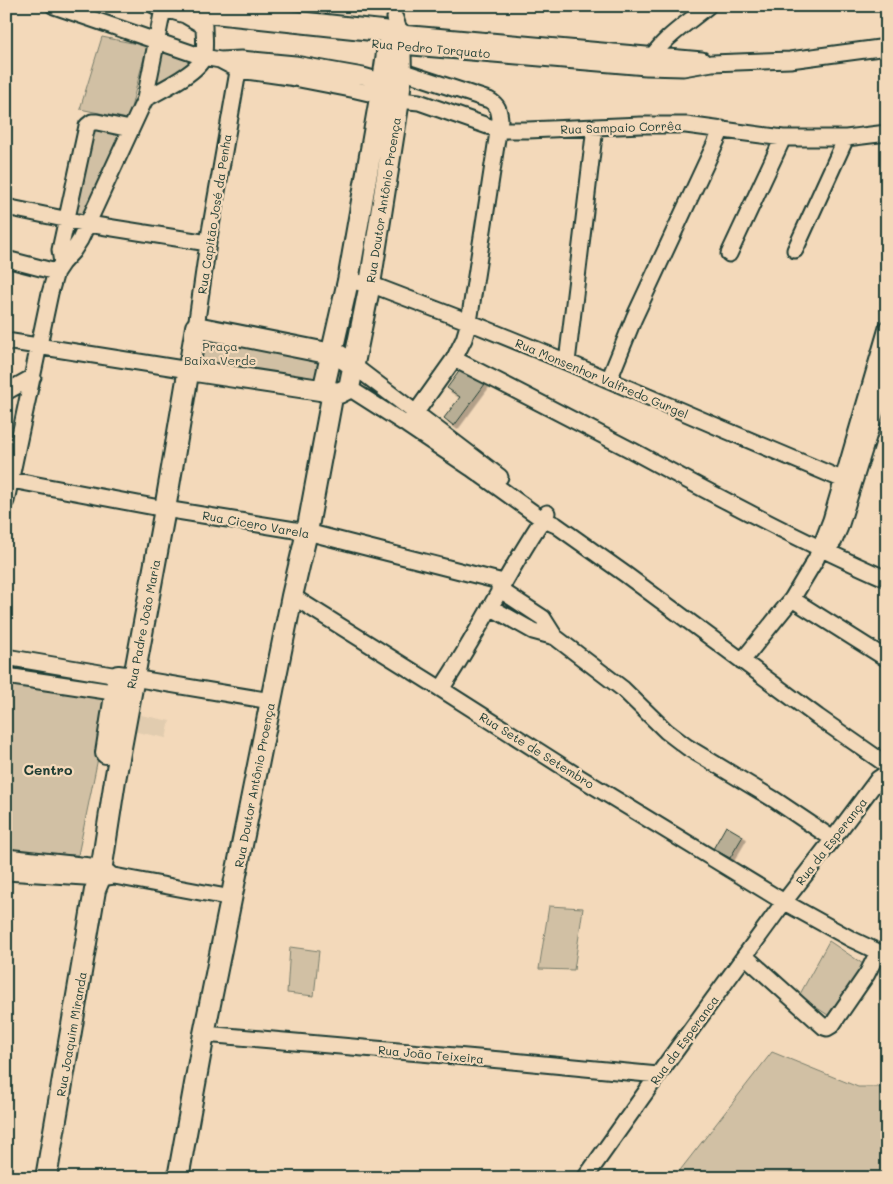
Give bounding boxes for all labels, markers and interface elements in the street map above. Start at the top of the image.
street label: Rua Pedro Torquato [371,35,491,61]
street label: Rua Doutor Antônio Proença [362,116,404,284]
street label: Rua Sampaio Corrêa [560,117,682,137]
street label: Rua Capitão José da Penha [193,133,235,295]
street label: Rua Monsenhor Valfredo Gurgel [513,334,691,422]
park label: Praça Baixa Verde [184,338,256,368]
street label: Rua Cicero Varela [201,507,311,541]
street label: Rua Padre João Maria [123,558,163,690]
street label: Rua Doutor Antônio Proença [230,701,278,869]
street label: Rua Sete de Setembro [477,708,597,792]
district label: Centro [24,760,73,779]
street label: Rua da Esperança [792,794,870,888]
street label: Rua Joaquim Miranda [52,970,90,1098]
street label: Rua da Esperanca [646,992,722,1088]
street label: Rua João Teixeira [377,1041,485,1067]

